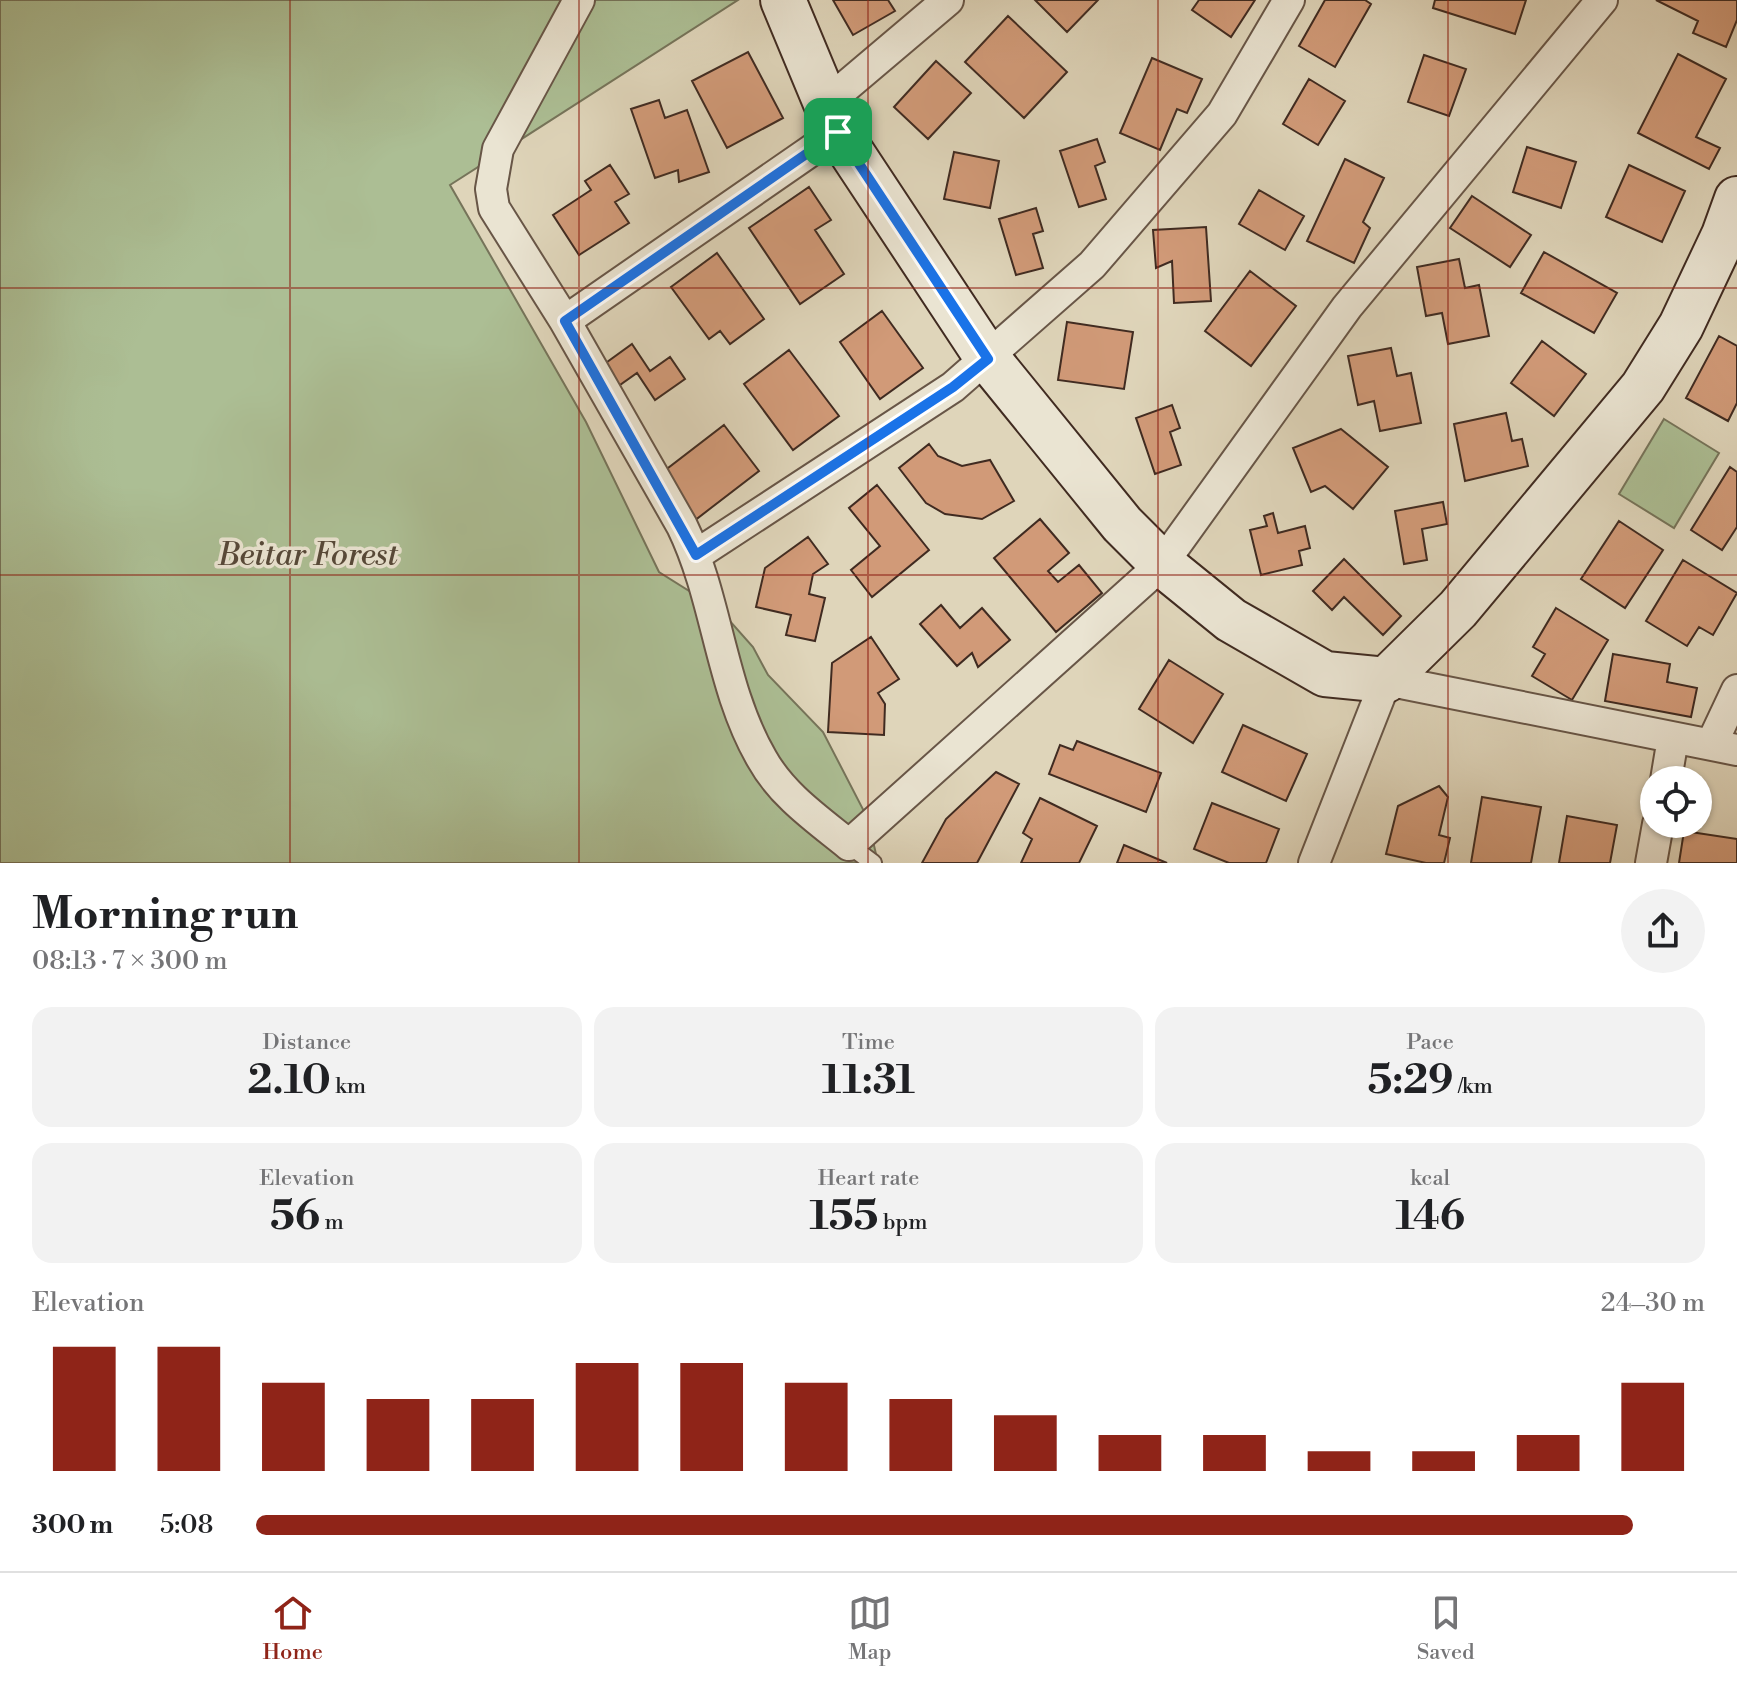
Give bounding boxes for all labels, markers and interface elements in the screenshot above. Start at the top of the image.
pin [804,98,872,166]
icon: arrive [816,110,860,154]
park label: Beitar Forest [217,535,398,575]
map controls [1640,766,1712,838]
button: locate [1640,766,1712,838]
text: Morning run [32,887,298,942]
button: share [1621,889,1705,973]
text: 08:13 · 7 × 300 m [32,945,227,977]
text: Distance [262,1029,351,1056]
text: Time [842,1029,895,1056]
text: Pace [1407,1029,1454,1056]
text: 2.10 [248,1056,331,1106]
text: 11:31 [822,1056,915,1106]
text: 5:29 [1367,1056,1453,1106]
text: km [331,1073,366,1100]
text: /km [1453,1073,1493,1100]
text: Elevation [259,1165,354,1192]
text: Heart rate [818,1165,919,1192]
text: kcal [1410,1165,1450,1192]
text: 56 [270,1192,320,1242]
text: 155 [810,1192,878,1242]
text: 146 [1395,1192,1465,1242]
text: m [320,1209,344,1236]
text: bpm [878,1209,927,1236]
text: Elevation [32,1287,145,1319]
text: 24–30 m [1601,1287,1705,1319]
text: 300 m [32,1509,113,1541]
text: 5:08 [160,1509,213,1541]
tab: Home [262,1591,323,1666]
tab: Map [848,1591,892,1666]
tab: Saved [1417,1591,1475,1666]

